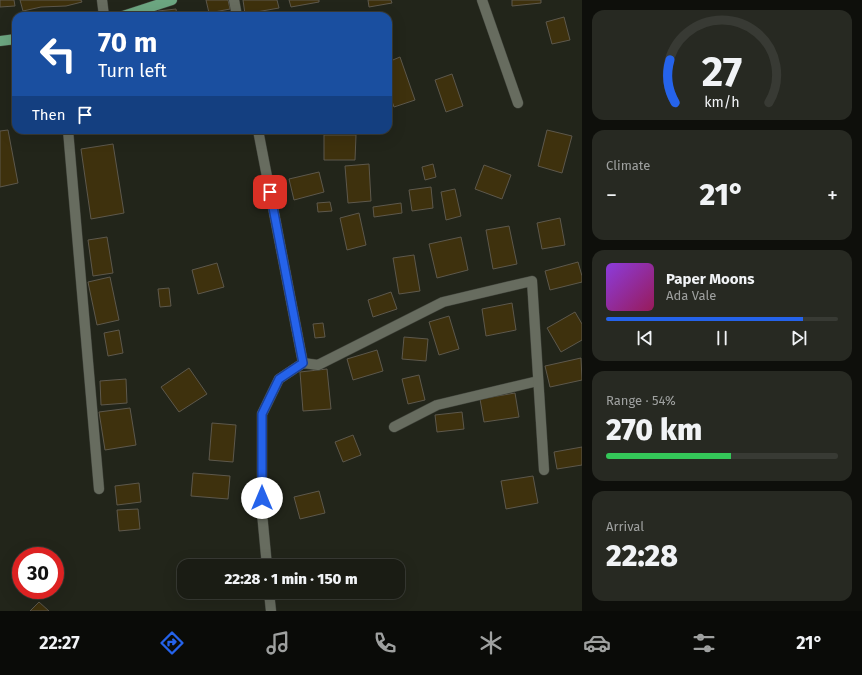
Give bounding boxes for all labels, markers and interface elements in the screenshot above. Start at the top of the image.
text: 70 m [98,26,157,59]
icon: left [32,28,84,80]
text: 27 [702,47,742,97]
text: Turn left [98,60,167,82]
text: km/h [704,94,740,111]
icon: arrive [74,104,96,126]
text: Then [32,106,66,124]
text: Climate [606,158,650,173]
pin [253,175,287,209]
text: 21° [700,177,744,213]
icon: arrive [259,181,281,203]
text: − [606,182,617,209]
text: + [827,182,838,209]
text: Paper Moons [666,270,754,288]
text: Ada Vale [666,288,716,303]
icon: previous [634,327,656,349]
icon: pause [711,327,733,349]
icon: next [788,327,810,349]
text: Range · 54% [606,393,676,408]
text: 270 km [606,412,702,448]
position arrow [241,477,283,519]
text: Arrival [606,519,644,534]
text: 22:28 [606,538,678,574]
speed limit sign: 30 [12,547,64,599]
text: 22:28 · 1 min · 150 m [224,570,358,588]
icon: directions [158,629,186,657]
icon: music [264,629,292,657]
icon: phone [371,629,399,657]
icon: climate [477,629,505,657]
icon: car [583,629,611,657]
icon: filters [690,629,718,657]
text: 22:27 [39,632,80,654]
text: 21° [796,632,823,654]

